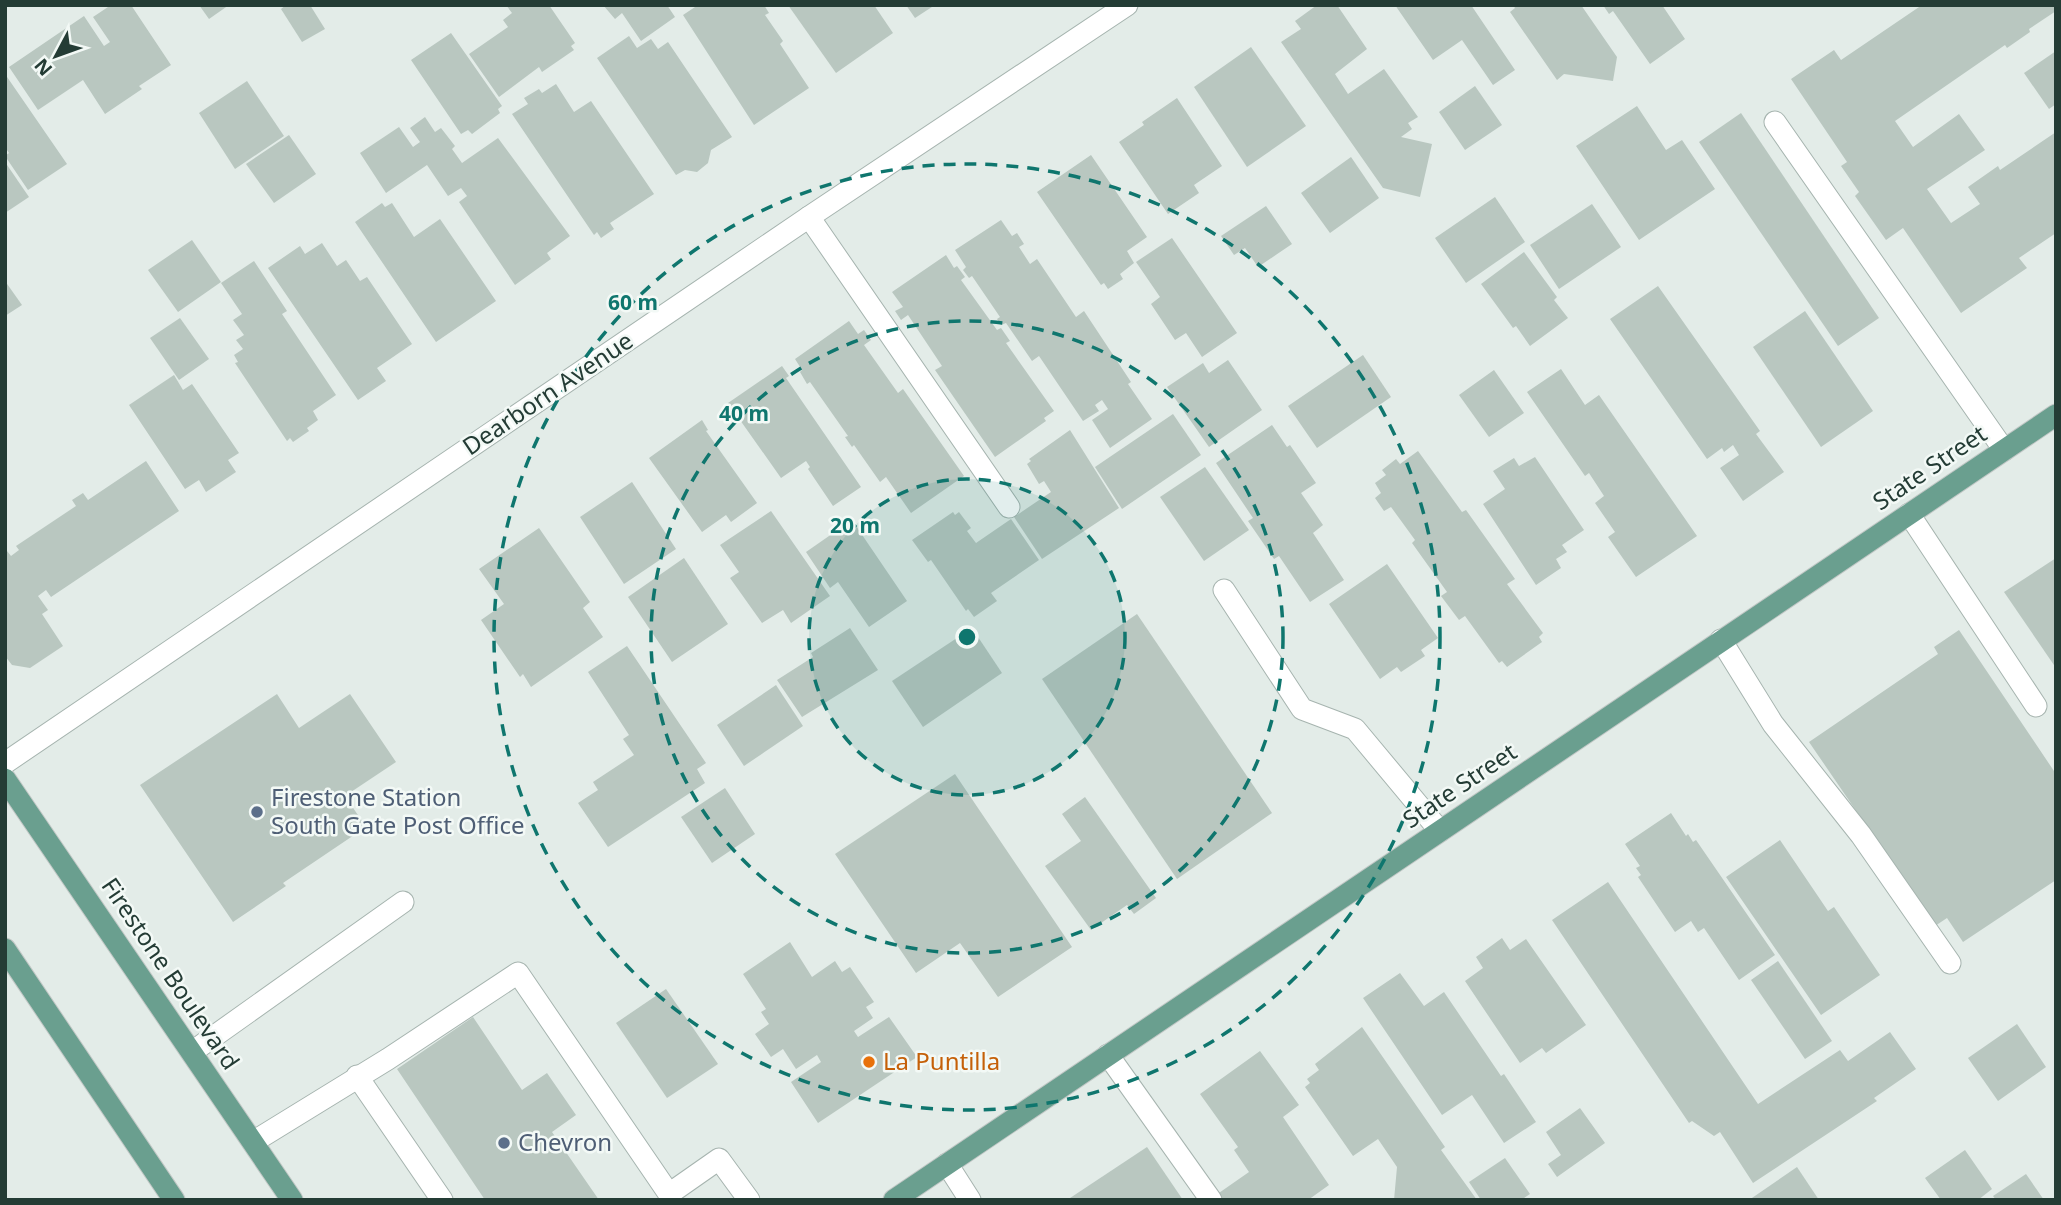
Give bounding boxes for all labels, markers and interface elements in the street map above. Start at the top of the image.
north arrow [21,21,91,91]
text: N [28,53,58,82]
text: 60 m [608,288,658,316]
street label: Dearborn Avenue [455,323,639,462]
text: 40 m [719,399,769,427]
street label: State Street [1866,416,1993,517]
text: 20 m [830,511,880,539]
centre of rings [955,625,979,649]
street label: State Street [1396,734,1523,835]
place label: Firestone Station South Gate Post Office [271,780,525,841]
marker: Firestone Station South Gate Post Office [249,804,265,820]
street label: Firestone Boulevard [95,871,248,1076]
place label: La Puntilla [883,1044,1000,1077]
marker: La Puntilla [861,1054,877,1070]
place label: Chevron [518,1125,612,1158]
marker: Chevron [496,1135,512,1151]

